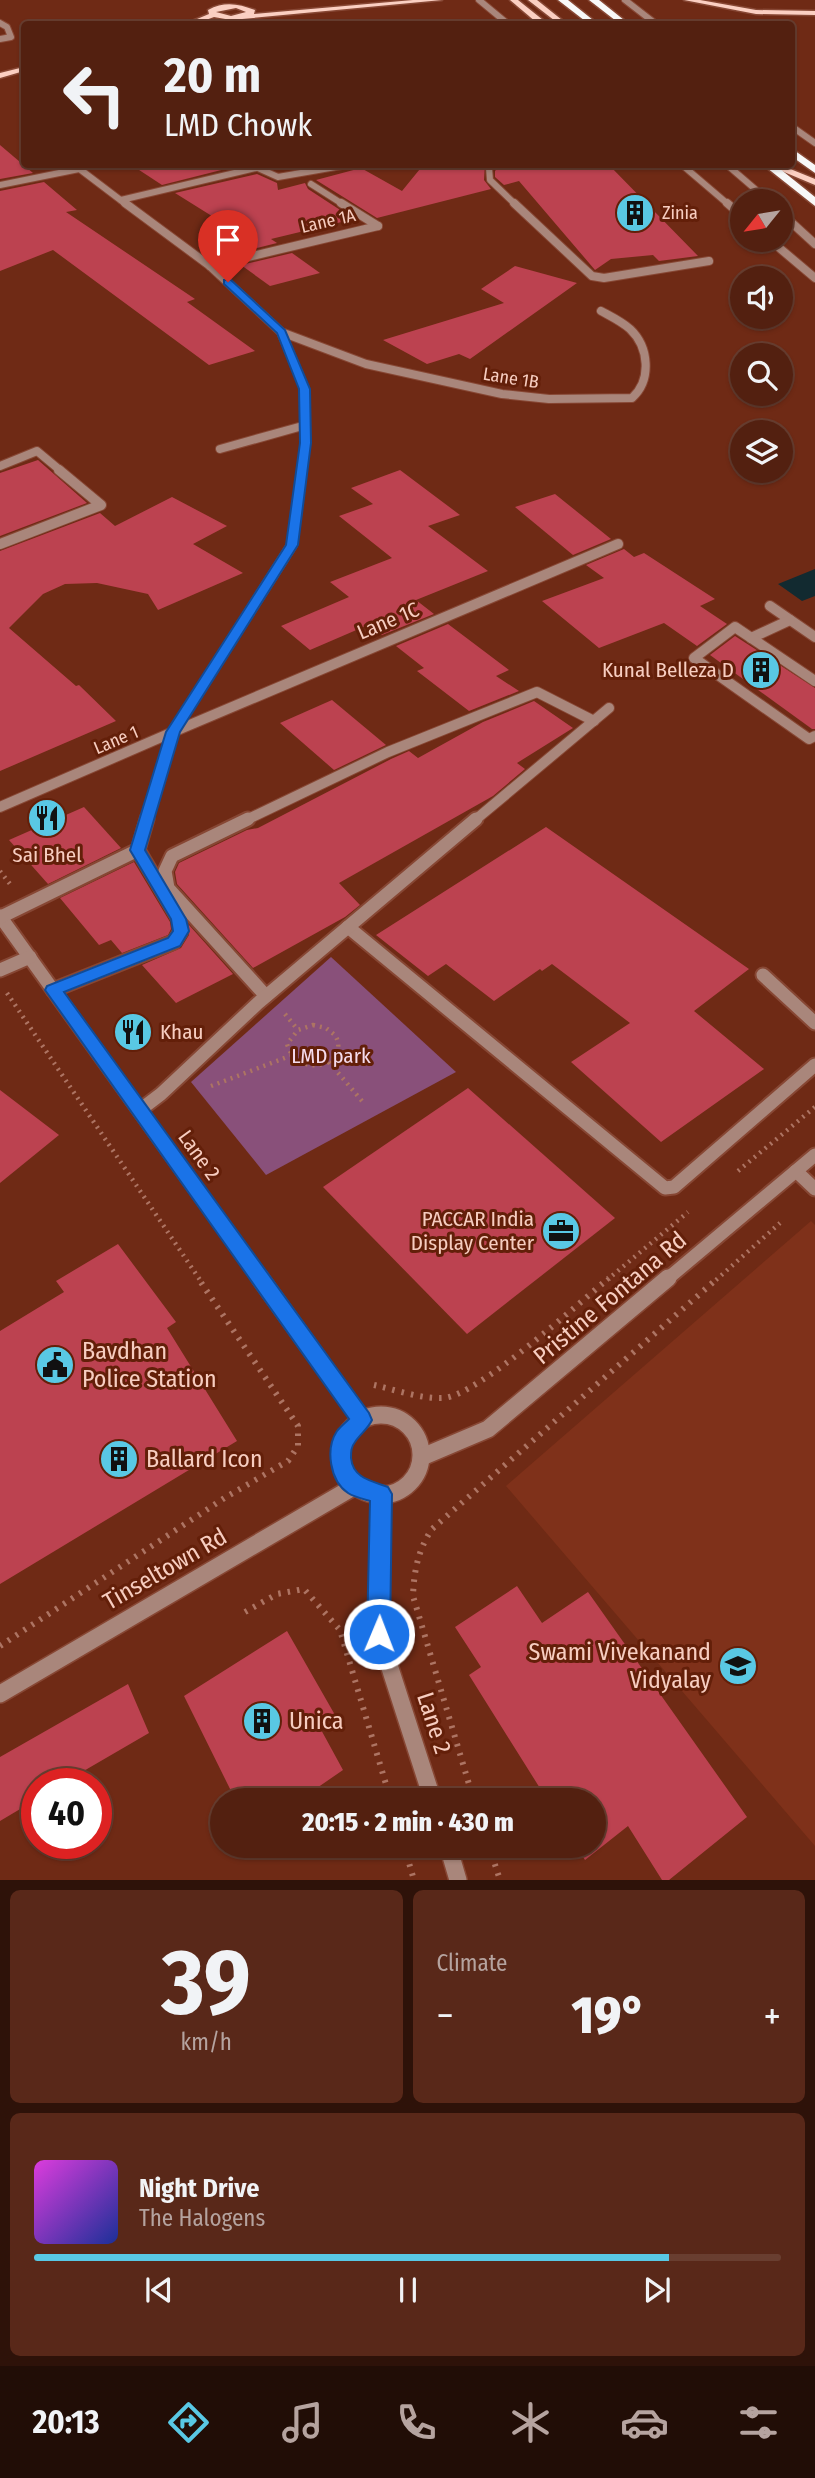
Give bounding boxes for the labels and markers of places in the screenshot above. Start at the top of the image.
building icon: Zinia [614,192,656,234]
place label: Zinia [662,202,698,224]
pin [198,210,258,282]
building icon: Kunal Belleza D [740,649,782,691]
place label: Kunal Belleza D [602,657,734,683]
restaurant icon: Sai Bhel [26,797,68,839]
place label: Sai Bhel [12,842,82,868]
restaurant icon: Khau [112,1011,154,1053]
place label: Khau [160,1019,203,1045]
place label: PACCAR India Display Center [411,1206,535,1256]
office icon: PACCAR India Display Center [540,1210,582,1252]
place label: Bavdhan Police Station [82,1337,217,1393]
public building icon: Bavdhan Police Station [34,1344,76,1386]
building icon: Ballard Icon [98,1438,140,1480]
place label: Ballard Icon [146,1445,263,1473]
place label: Swami Vivekanand Vidyalay [529,1638,711,1694]
school or university icon: Swami Vivekanand Vidyalay [717,1645,759,1687]
building icon: Unica [241,1700,283,1742]
place label: Unica [289,1707,344,1735]

